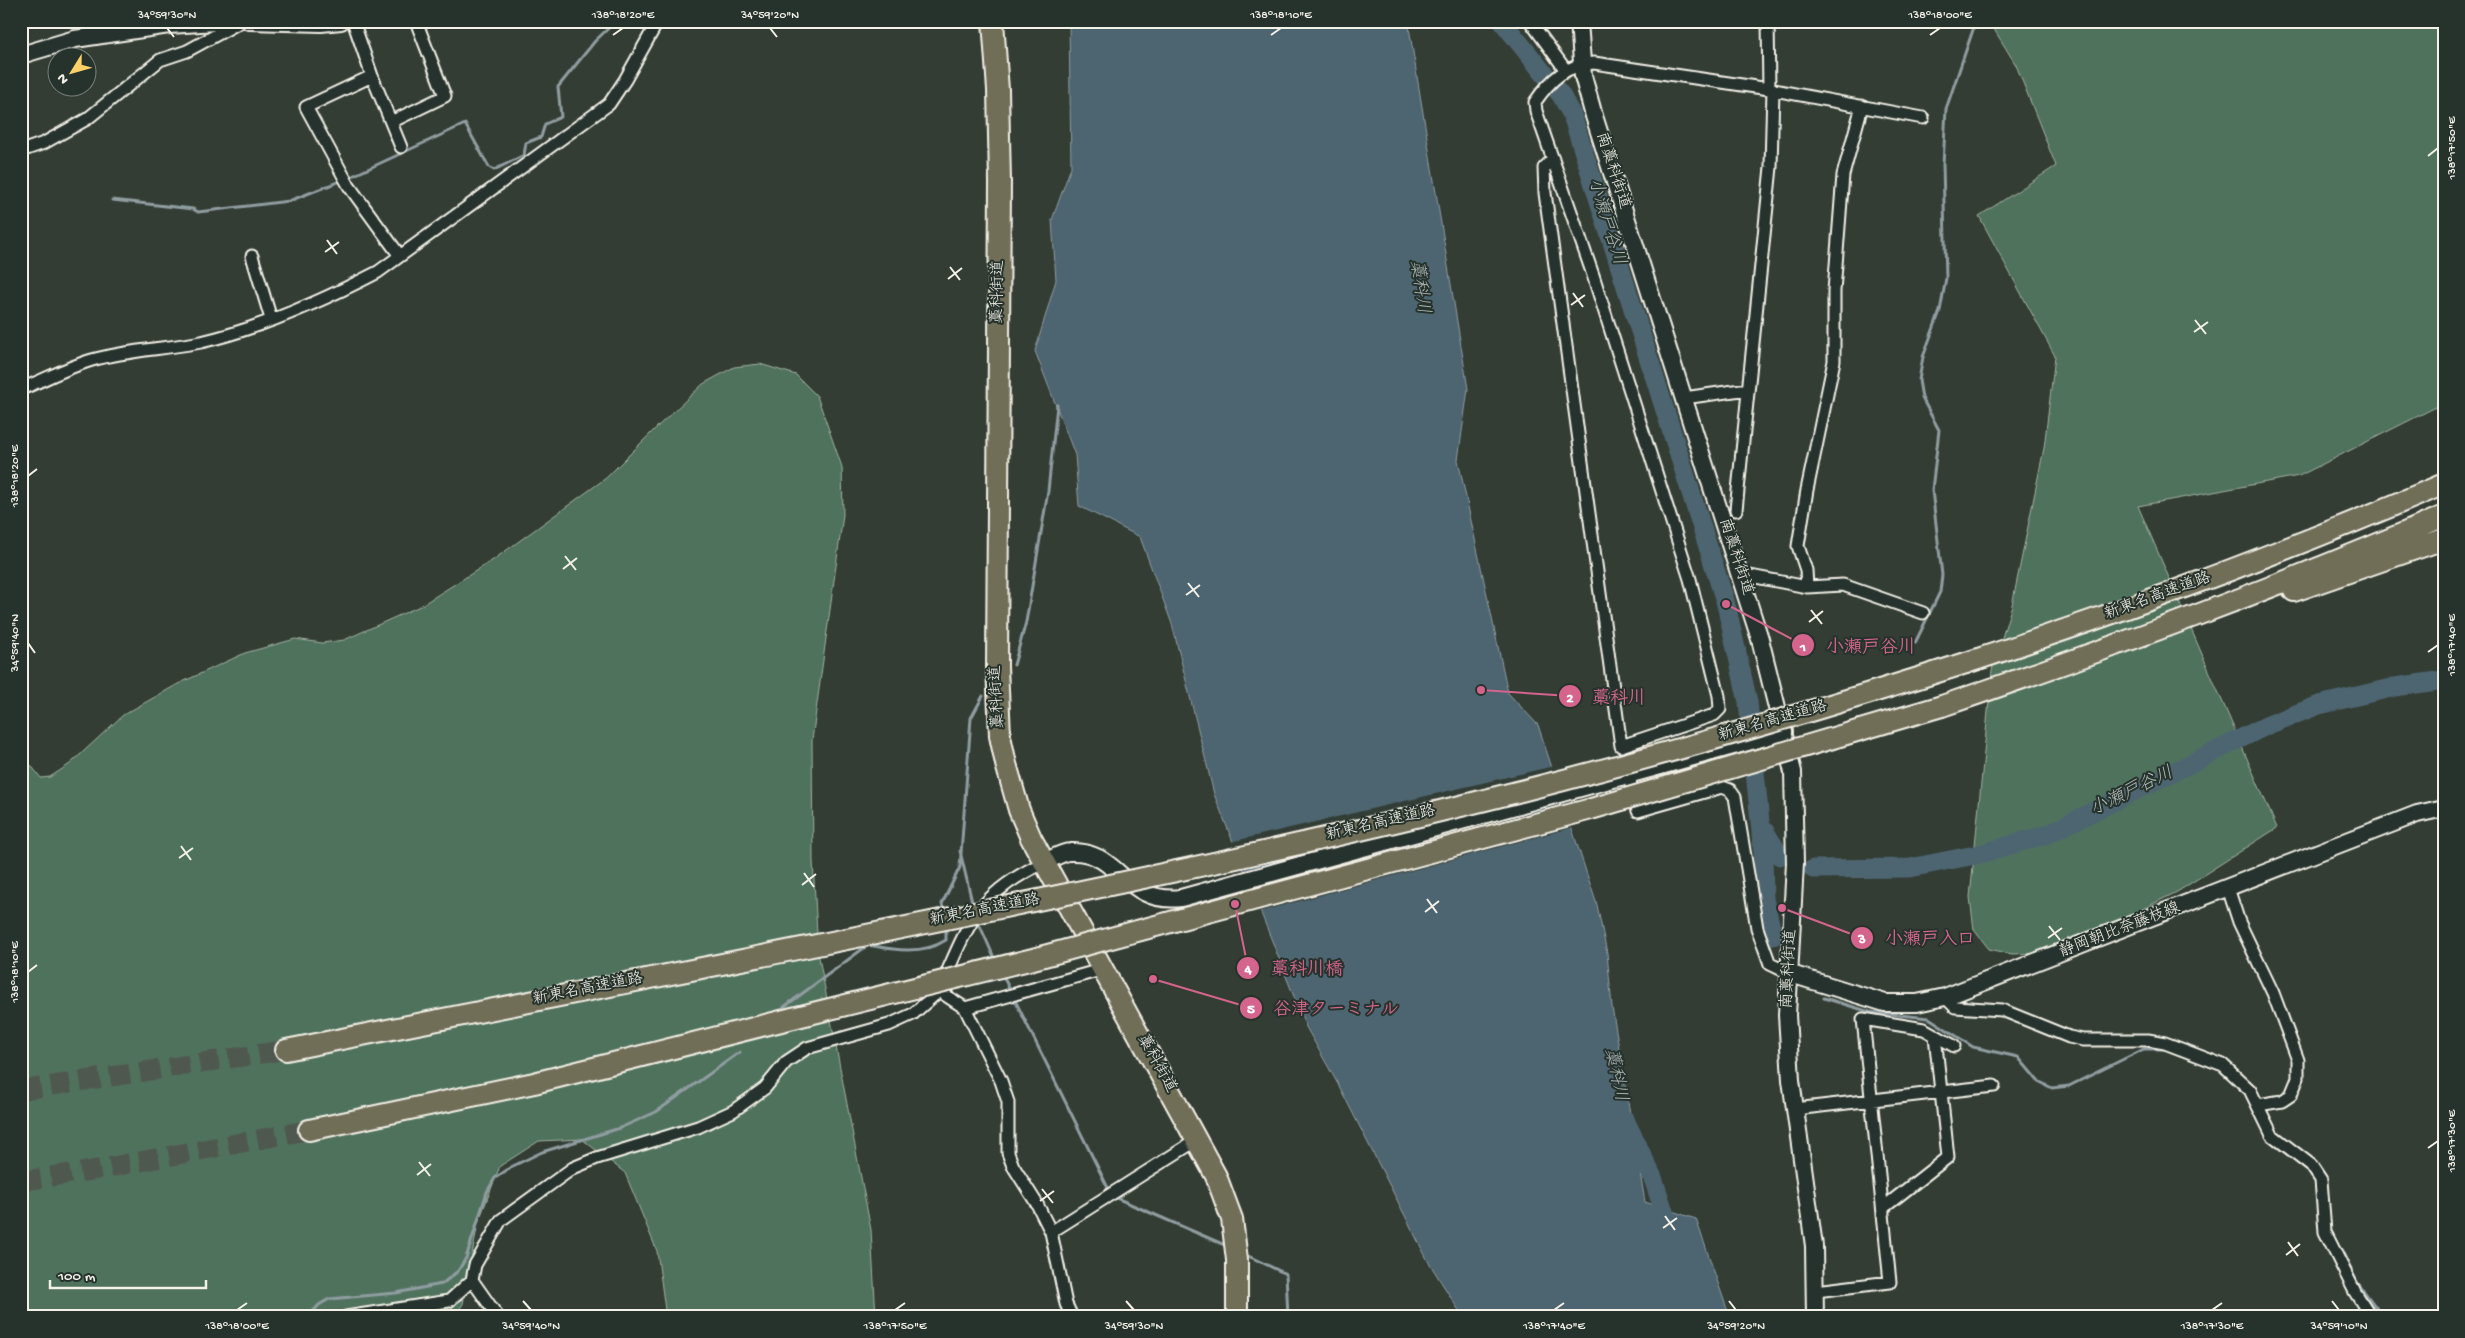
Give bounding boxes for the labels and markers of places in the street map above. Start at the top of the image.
callout: 小瀬戸谷川 [1791,629,1926,662]
callout: 藁科川 [1557,680,1656,713]
callout: 小瀬戸入口 [1850,921,1985,954]
callout: 藁科川橋 [1236,951,1353,984]
callout: 谷津ターミナル [1238,991,1409,1024]

